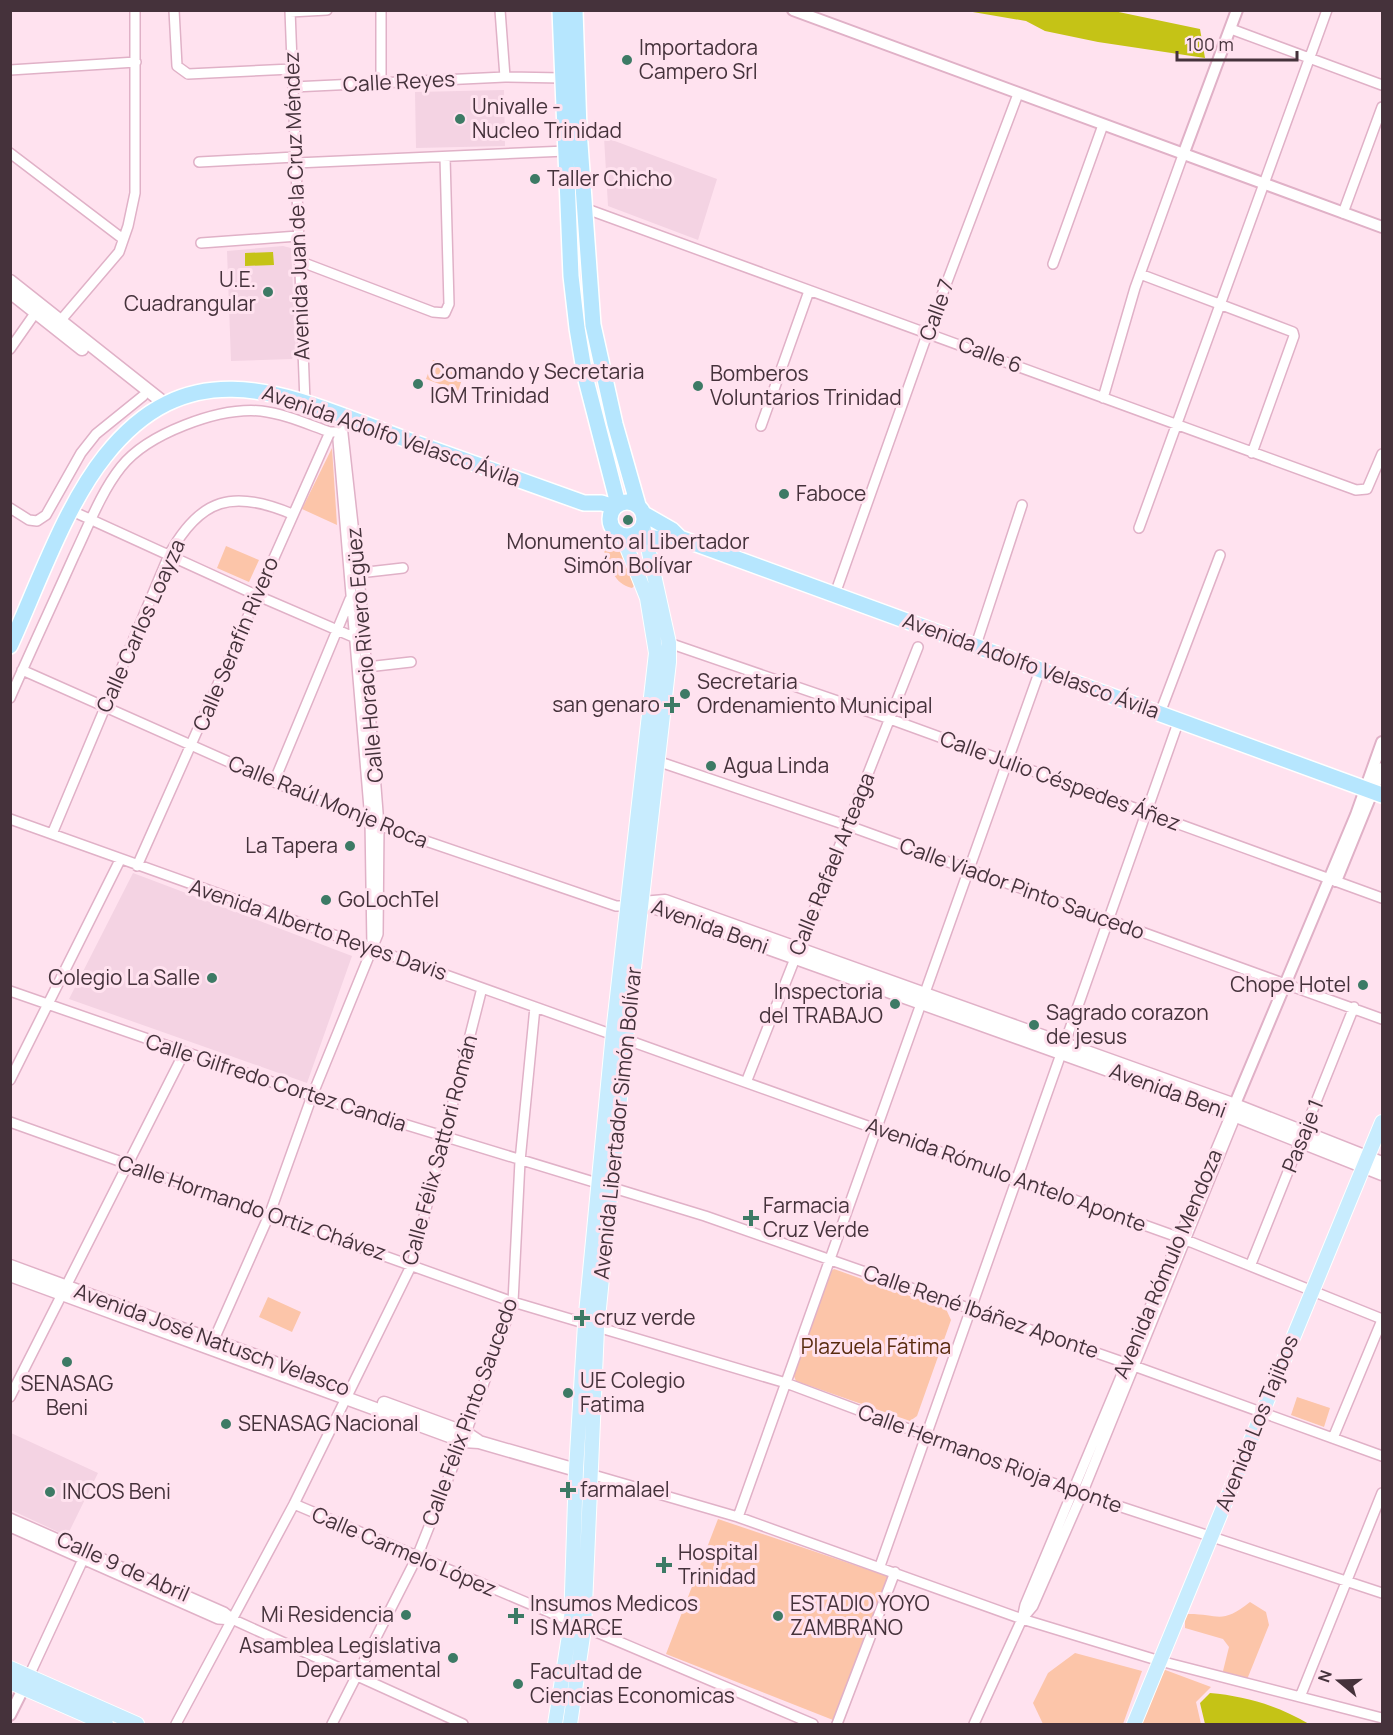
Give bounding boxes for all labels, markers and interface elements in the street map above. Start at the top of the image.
scale bar [1177,24,1297,62]
text: 100 m [1186,32,1234,56]
place label: Importadora Campero Srl [639,33,758,85]
street label: Avenida Juan de la Cruz Méndez [277,51,315,361]
marker: Importadora Campero Srl [620,53,634,67]
street label: Calle Reyes [342,64,456,98]
place label: Univalle - Nucleo Trinidad [472,92,622,144]
marker: Univalle - Nucleo Trinidad [453,112,467,126]
place label: Taller Chicho [547,164,673,192]
marker: Taller Chicho [528,172,542,186]
place label: U.E. Cuadrangular [124,265,256,317]
street label: Calle 7 [912,275,960,344]
marker: U.E. Cuadrangular [261,285,275,299]
street label: Calle 6 [955,329,1026,379]
place label: Comando y Secretaria IGM Trinidad [430,357,644,409]
place label: Bomberos Voluntarios Trinidad [710,359,902,411]
marker: Comando y Secretaria IGM Trinidad [411,377,425,391]
street label: Avenida Adolfo Velasco Ávila [259,378,524,492]
marker: Bomberos Voluntarios Trinidad [691,379,705,393]
place label: Faboce [796,479,866,507]
marker: Faboce [777,487,791,501]
marker: Monumento al Libertador Simón Bolívar [621,513,635,527]
street label: Calle Horacio Rivero Egüez [339,526,389,784]
place label: Monumento al Libertador Simón Bolívar [507,527,750,579]
street label: Calle Carlos Loayza [89,534,191,717]
street label: Calle Serafín Rivero [186,552,284,735]
street label: Avenida Adolfo Velasco Ávila [899,606,1163,725]
place label: Secretaria Ordenamiento Municipal [697,667,933,719]
marker: Secretaria Ordenamiento Municipal [678,687,692,701]
place label: san genaro [552,690,660,718]
marker: san genaro [665,698,679,712]
street label: Calle Julio Céspedes Áñez [936,724,1184,837]
street label: Calle Raúl Monje Roca [225,748,432,854]
place label: Agua Linda [723,751,829,779]
marker: Agua Linda [704,759,718,773]
street label: Calle Rafael Arteaga [782,768,881,959]
place label: La Tapera [245,831,338,859]
street label: Calle Viador Pinto Saucedo [896,831,1149,945]
marker: La Tapera [343,839,357,853]
street label: Avenida Alberto Reyes Davis [186,872,451,986]
place label: GoLochTel [338,885,439,913]
street label: Avenida Beni [648,892,773,960]
marker: GoLochTel [319,893,333,907]
place label: Colegio La Salle [48,963,200,991]
street label: Avenida Libertador Simón Bolívar [587,965,647,1281]
place label: Chope Hotel [1230,970,1351,998]
marker: Colegio La Salle [205,971,219,985]
place label: Inspectoria del TRABAJO [759,977,883,1029]
marker: Chope Hotel [1356,978,1370,992]
marker: Inspectoria del TRABAJO [888,997,902,1011]
place label: Sagrado corazon de jesus [1046,998,1209,1050]
marker: Sagrado corazon de jesus [1027,1018,1041,1032]
street label: Calle Gilfredo Cortez Candia [142,1027,410,1137]
street label: Calle Félix Sattori Román [395,1031,483,1268]
street label: Avenida Beni [1106,1056,1231,1124]
street label: Pasaje 1 [1275,1095,1329,1176]
street label: Avenida Rómulo Antelo Aponte [862,1110,1150,1238]
street label: Avenida Rómulo Mendoza [1106,1145,1228,1383]
street label: Calle Hormando Ortiz Chávez [114,1148,390,1266]
place label: Farmacia Cruz Verde [763,1191,869,1243]
marker: Farmacia Cruz Verde [744,1211,758,1225]
street label: Calle René Ibáñez Aponte [860,1258,1103,1365]
street label: Avenida José Natusch Velasco [71,1276,354,1402]
street label: Calle Félix Pinto Saucedo [415,1294,523,1530]
place label: cruz verde [594,1303,696,1331]
marker: cruz verde [575,1311,589,1325]
street label: Avenida Los Tajibos [1208,1331,1304,1515]
park label: Plazuela Fátima [801,1332,951,1360]
marker: SENASAG Beni [60,1355,74,1369]
place label: UE Colegio Fatima [580,1366,685,1418]
place label: SENASAG Beni [21,1369,114,1421]
marker: UE Colegio Fatima [561,1386,575,1400]
street label: Calle Hermanos Rioja Aponte [854,1397,1126,1519]
place label: SENASAG Nacional [238,1409,419,1437]
marker: SENASAG Nacional [219,1417,233,1431]
place label: farmalael [580,1475,670,1503]
place label: INCOS Beni [62,1477,171,1505]
marker: farmalael [561,1483,575,1497]
marker: INCOS Beni [43,1485,57,1499]
street label: Calle Carmelo López [308,1500,501,1603]
street label: Calle 9 de Abril [53,1524,194,1608]
place label: Hospital Trinidad [678,1538,758,1590]
marker: Hospital Trinidad [655,1556,673,1574]
place label: Insumos Medicos IS MARCE [530,1589,698,1641]
place label: ESTADIO YOYO ZAMBRANO [790,1589,930,1641]
place label: Mi Residencia [261,1600,394,1628]
marker: Insumos Medicos IS MARCE [507,1607,525,1625]
marker: Mi Residencia [399,1608,413,1622]
marker: ESTADIO YOYO ZAMBRANO [771,1609,785,1623]
place label: Asamblea Legislativa Departamental [239,1631,441,1683]
marker: Asamblea Legislativa Departamental [446,1651,460,1665]
north arrow [1309,1651,1369,1711]
place label: Facultad de Ciencias Economicas [530,1657,735,1709]
text: N [1313,1667,1337,1685]
marker: Facultad de Ciencias Economicas [511,1677,525,1691]

